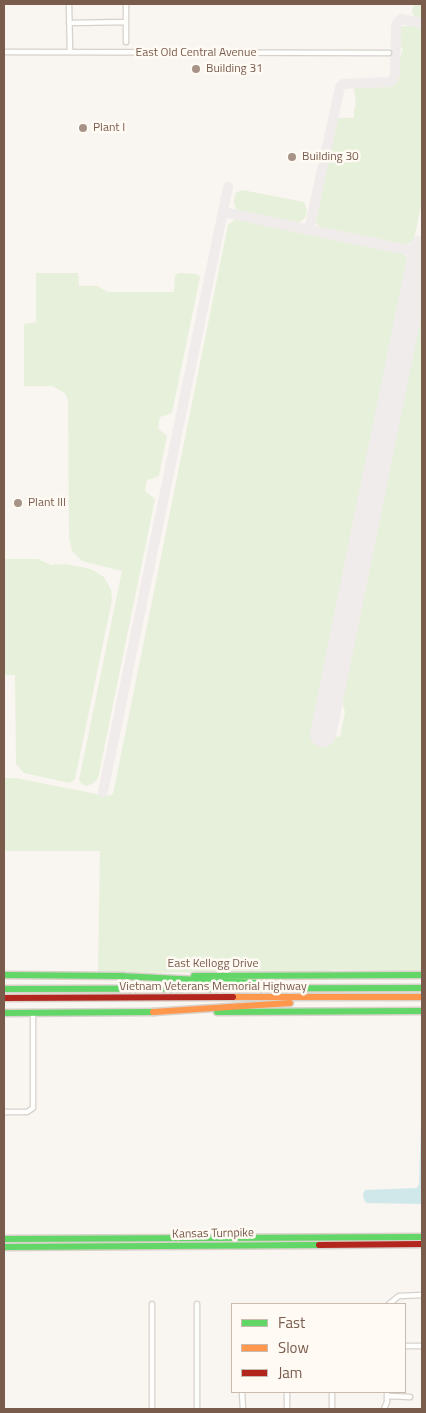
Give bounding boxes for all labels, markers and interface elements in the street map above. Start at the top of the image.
street label: East Old Central Avenue [136,46,256,60]
place label: Building 31 [206,62,263,76]
marker: Building 31 [190,63,202,75]
place label: Plant I [93,121,125,135]
marker: Plant I [77,122,89,134]
place label: Building 30 [302,150,359,164]
marker: Building 30 [286,151,298,163]
place label: Plant III [28,496,66,510]
marker: Plant III [12,497,24,509]
street label: East Kellogg Drive [168,957,258,971]
street label: Vietnam Veterans Memorial Highway [119,980,307,994]
street label: Kansas Turnpike [172,1226,254,1242]
legend [231,1303,406,1393]
text: Fast [278,1311,305,1334]
text: Slow [278,1336,309,1359]
text: Jam [278,1361,302,1384]

